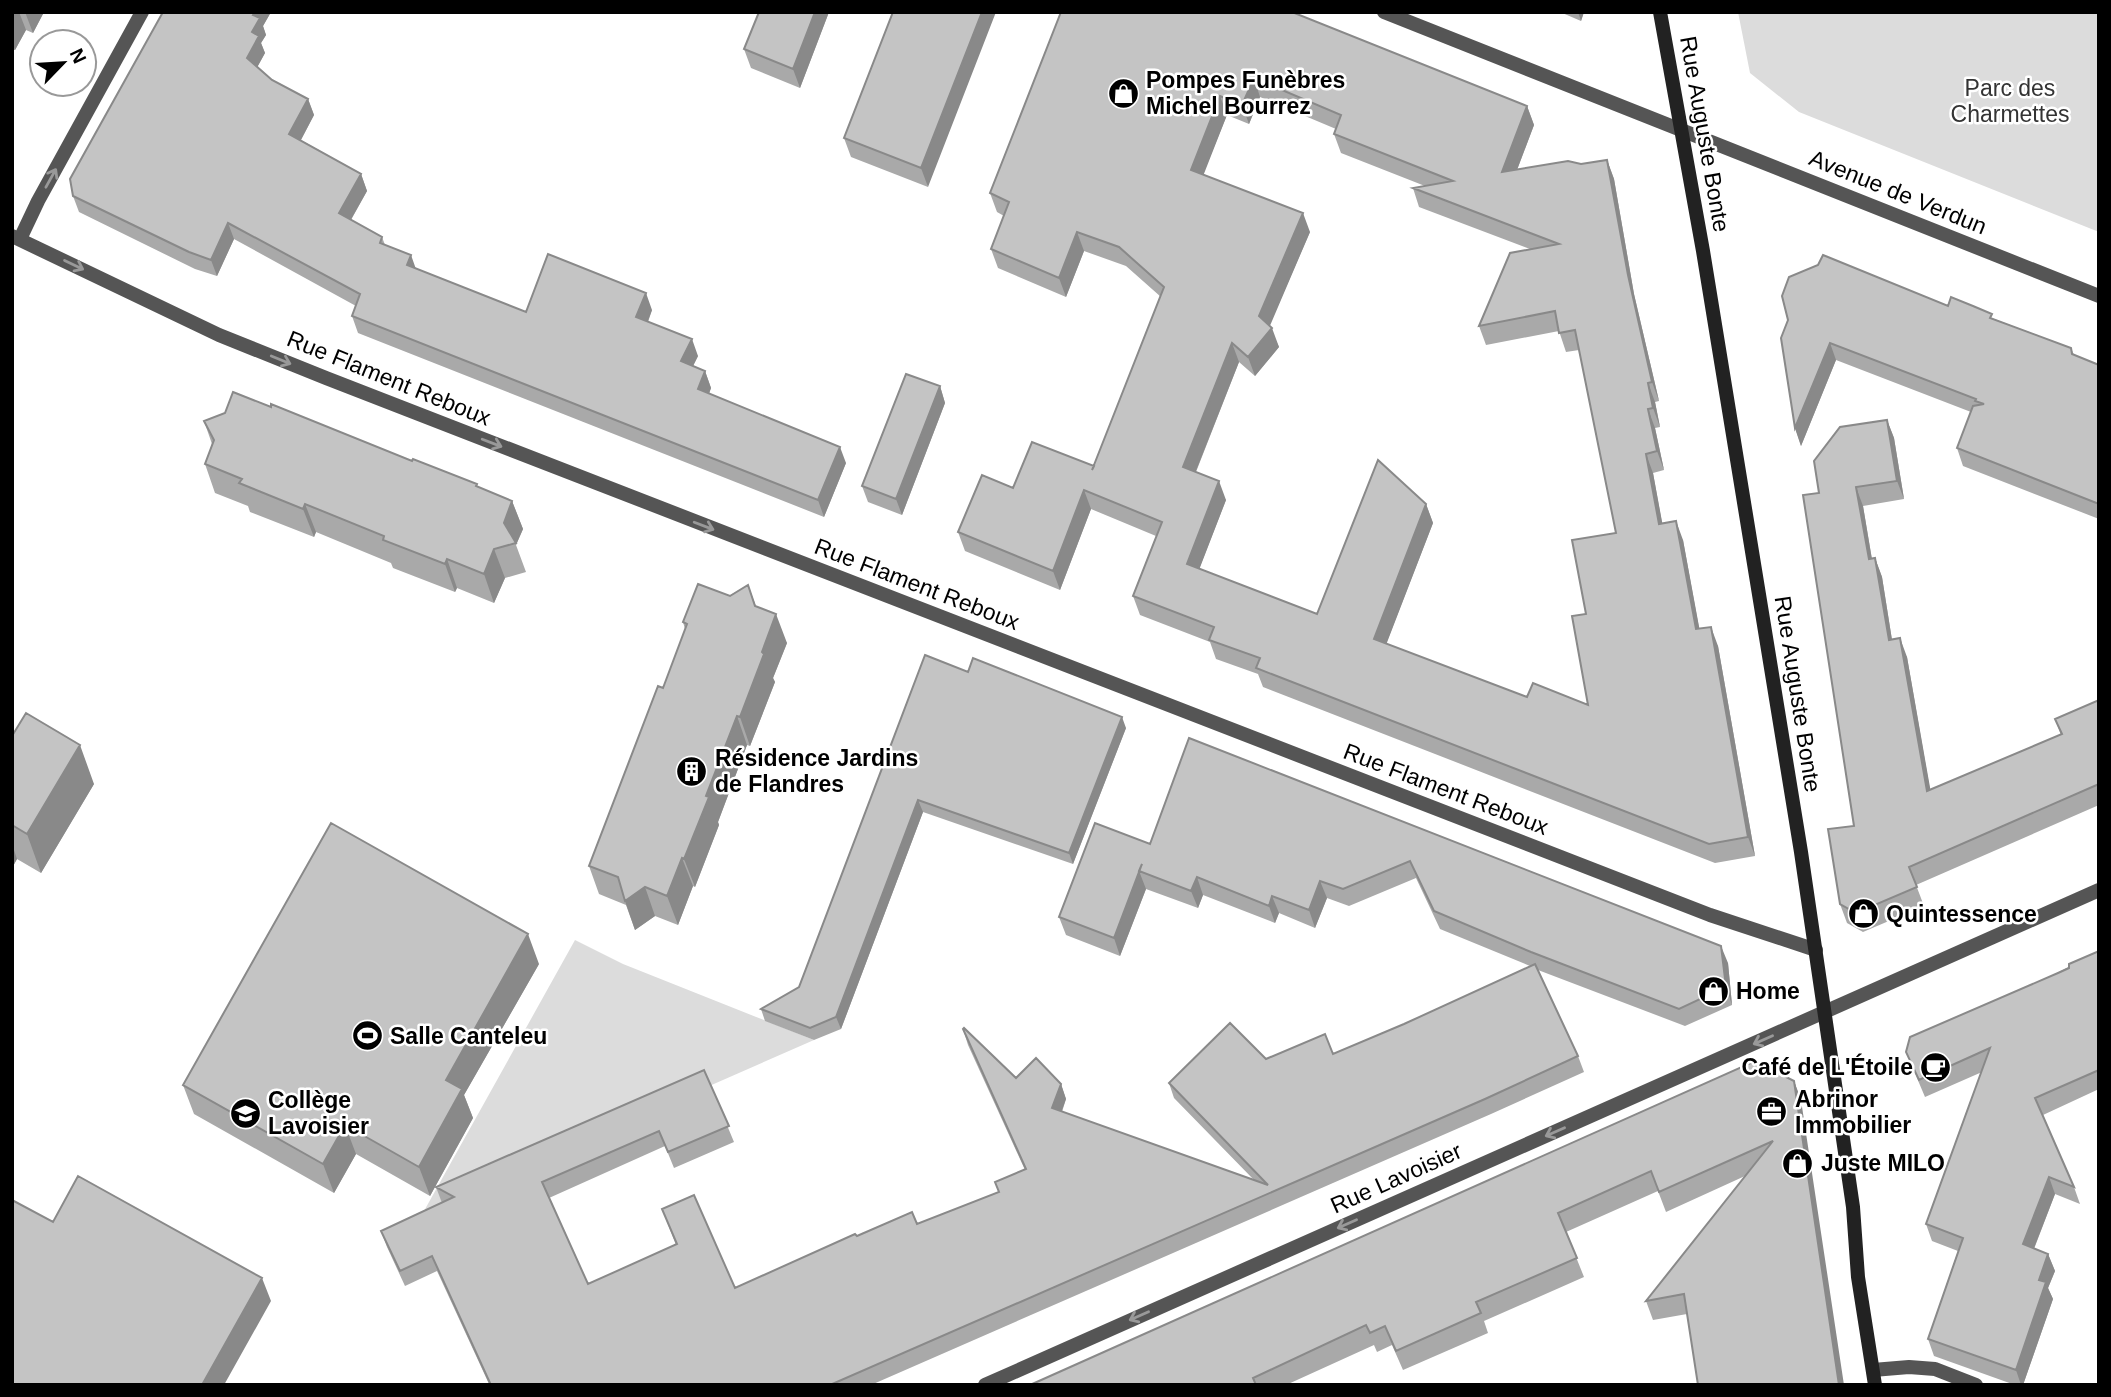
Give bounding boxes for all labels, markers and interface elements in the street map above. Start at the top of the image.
north arrow [28,28,98,98]
street label: Rue Auguste Bonte [1675,34,1735,234]
text: N [66,45,90,67]
place label: Pompes Funèbres Michel Bourrez [1146,67,1345,119]
park label: Parc des Charmettes [1951,75,2069,127]
shop icon: Pompes Funèbres Michel Bourrez [1106,76,1140,110]
street label: Avenue de Verdun [1806,145,1990,239]
one-way arrow [45,168,58,189]
one-way arrow [63,259,84,272]
street label: Rue Flament Reboux [283,325,495,431]
one-way arrow [269,354,291,367]
one-way arrow [481,437,503,450]
one-way arrow [693,520,715,533]
street label: Rue Flament Reboux [811,533,1024,635]
street label: Rue Auguste Bonte [1770,594,1826,794]
street label: Rue Flament Reboux [1340,738,1553,840]
place label: Résidence Jardins de Flandres [715,745,918,797]
building icon: Résidence Jardins de Flandres [675,754,709,788]
shop icon: Quintessence [1846,897,1880,931]
place label: Quintessence [1886,901,2037,927]
shop icon: Home [1696,974,1730,1008]
place label: Home [1736,978,1800,1004]
sports icon: Salle Canteleu [350,1019,384,1053]
place label: Salle Canteleu [390,1023,547,1049]
one-way arrow [1753,1034,1774,1047]
cafe icon: Café de L'Étoile [1919,1050,1953,1084]
place label: Café de L'Étoile [1741,1053,1913,1080]
place label: Abrinor Immobilier [1795,1086,1911,1138]
place label: Collège Lavoisier [268,1087,369,1139]
office icon: Abrinor Immobilier [1755,1095,1789,1129]
school or university icon: Collège Lavoisier [228,1096,262,1130]
one-way arrow [1545,1126,1566,1139]
street label: Rue Lavoisier [1326,1137,1466,1218]
shop icon: Juste MILO [1781,1146,1815,1180]
place label: Juste MILO [1821,1150,1945,1176]
one-way arrow [1337,1218,1358,1231]
one-way arrow [1129,1311,1150,1324]

